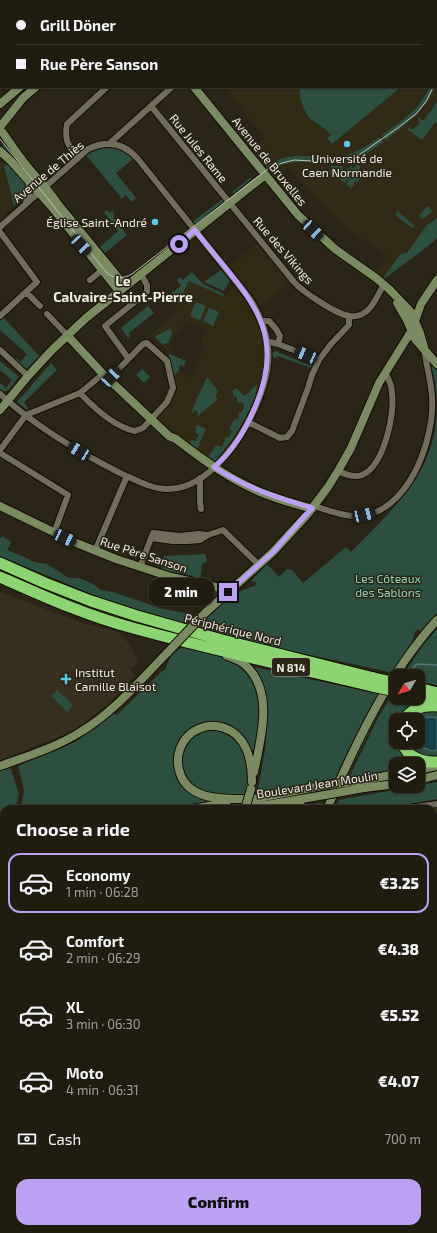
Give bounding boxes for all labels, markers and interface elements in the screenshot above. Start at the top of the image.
text: Grill Döner [40,16,116,34]
text: Rue Père Sanson [40,55,158,73]
street label: Rue Jules Rame [167,111,231,185]
street label: Avenue de Bruxelles [230,114,310,208]
street label: Avenue de Thiès [10,137,86,205]
marker: Université de Caen Normandie [342,139,352,149]
place label: Université de Caen Normandie [302,151,392,179]
street label: Rue des Vikings [251,214,317,286]
place label: Église Saint-André [46,215,147,229]
marker: Église Saint-André [150,217,160,227]
car [300,217,326,243]
car [68,232,94,258]
route start [170,235,188,253]
district label: Le Calvaire-Saint-Pierre [53,272,193,305]
car [293,345,319,365]
car [98,364,124,390]
car [66,440,92,462]
car [351,506,377,524]
car [52,527,78,549]
street label: Rue Père Sanson [99,533,189,575]
park label: Les Côteaux des Sablons [355,571,422,599]
callout: 2 min [148,578,214,606]
route end [219,583,237,601]
text: 2 min [164,584,198,600]
street label: Périphérique Nord [183,610,283,648]
road number: N 814 [272,658,310,676]
place label: Institut Camille Blaisot [75,665,157,693]
north arrow [389,669,425,705]
map controls [389,669,425,793]
marker: Institut Camille Blaisot [60,673,72,685]
button: locate [389,713,425,749]
button: layers [389,757,425,793]
street label: Boulevard Jean Moulin [255,768,379,800]
text: Choose a ride [16,818,130,840]
icon: car [18,865,54,901]
text: Economy [66,866,131,884]
text: €3.25 [380,874,419,892]
text: 1 min · 06:28 [66,884,139,900]
icon: car [18,931,54,967]
text: Comfort [66,932,124,950]
text: €4.38 [378,940,419,958]
text: 2 min · 06:29 [66,950,140,966]
icon: car [18,997,54,1033]
text: XL [66,998,84,1016]
text: €5.52 [380,1006,419,1024]
text: 3 min · 06:30 [66,1016,141,1032]
icon: car [18,1063,54,1099]
text: Moto [66,1064,104,1082]
text: €4.07 [378,1072,419,1090]
text: 4 min · 06:31 [66,1082,139,1098]
icon: cash [16,1128,38,1150]
text: Cash [48,1130,81,1148]
text: 700 m [384,1131,421,1147]
button: Confirm [16,1179,421,1225]

